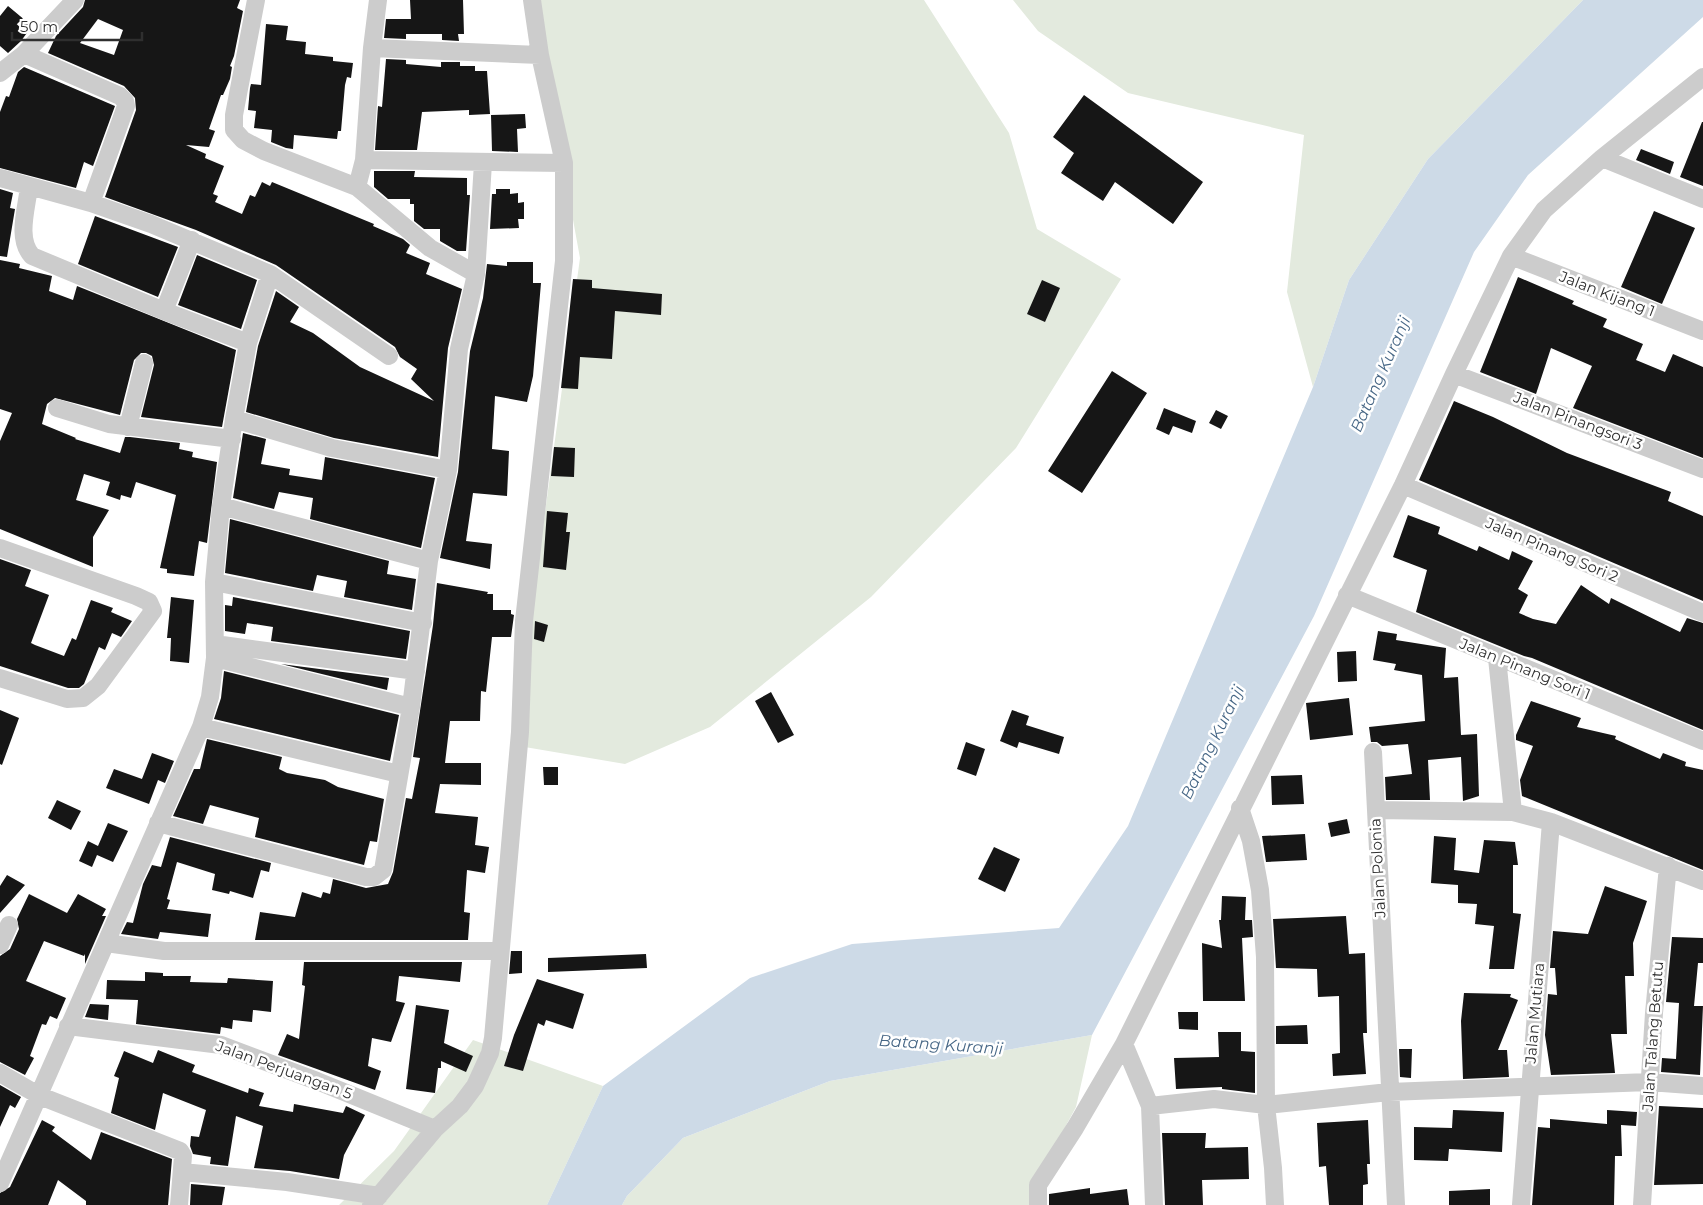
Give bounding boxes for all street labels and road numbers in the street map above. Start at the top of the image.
street label: Jalan Kijang 1 [1556,266,1658,320]
street label: Jalan Pinangsori 3 [1510,387,1645,454]
street label: Jalan Pinang Sori 2 [1482,513,1621,586]
street label: Jalan Pinang Sori 1 [1456,633,1593,703]
street label: Jalan Polonia [1365,818,1390,919]
street label: Jalan Talang Betutu [1638,960,1667,1113]
street label: Jalan Mutiara [1521,962,1548,1065]
street label: Jalan Perjuangan 5 [212,1036,355,1103]

